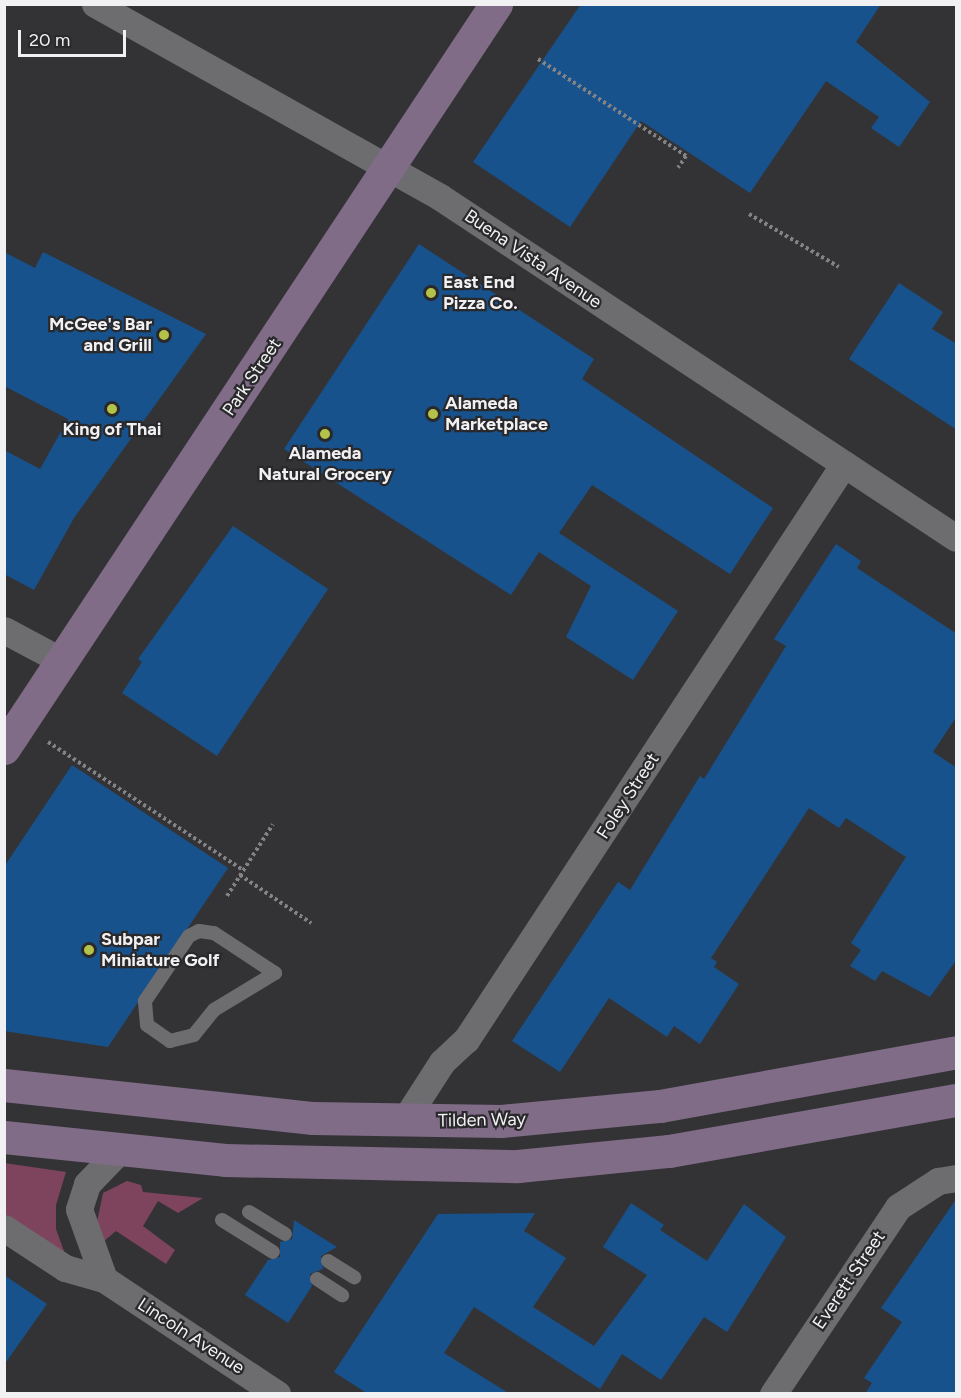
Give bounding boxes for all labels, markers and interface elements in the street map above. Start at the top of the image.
scale bar [21,18,129,56]
text: 20 m [29,29,70,51]
street label: Buena Vista Avenue [460,205,606,313]
place label: East End Pizza Co. [443,272,518,314]
marker: East End Pizza Co. [424,286,438,300]
place label: McGee's Bar and Grill [49,314,152,356]
marker: McGee's Bar and Grill [157,328,171,342]
street label: Park Street [218,334,286,420]
place label: Alameda Marketplace [445,393,548,436]
marker: King of Thai [105,402,119,416]
marker: Alameda Marketplace [426,407,440,421]
place label: King of Thai [63,418,161,440]
marker: Alameda Natural Grocery [318,427,332,441]
place label: Alameda Natural Grocery [258,443,392,486]
street label: Foley Street [592,749,664,843]
place label: Subpar Miniature Golf [101,929,220,972]
marker: Subpar Miniature Golf [82,943,96,957]
street label: Tilden Way [438,1108,526,1132]
street label: Everett Street [808,1227,890,1333]
street label: Lincoln Avenue [134,1293,248,1379]

